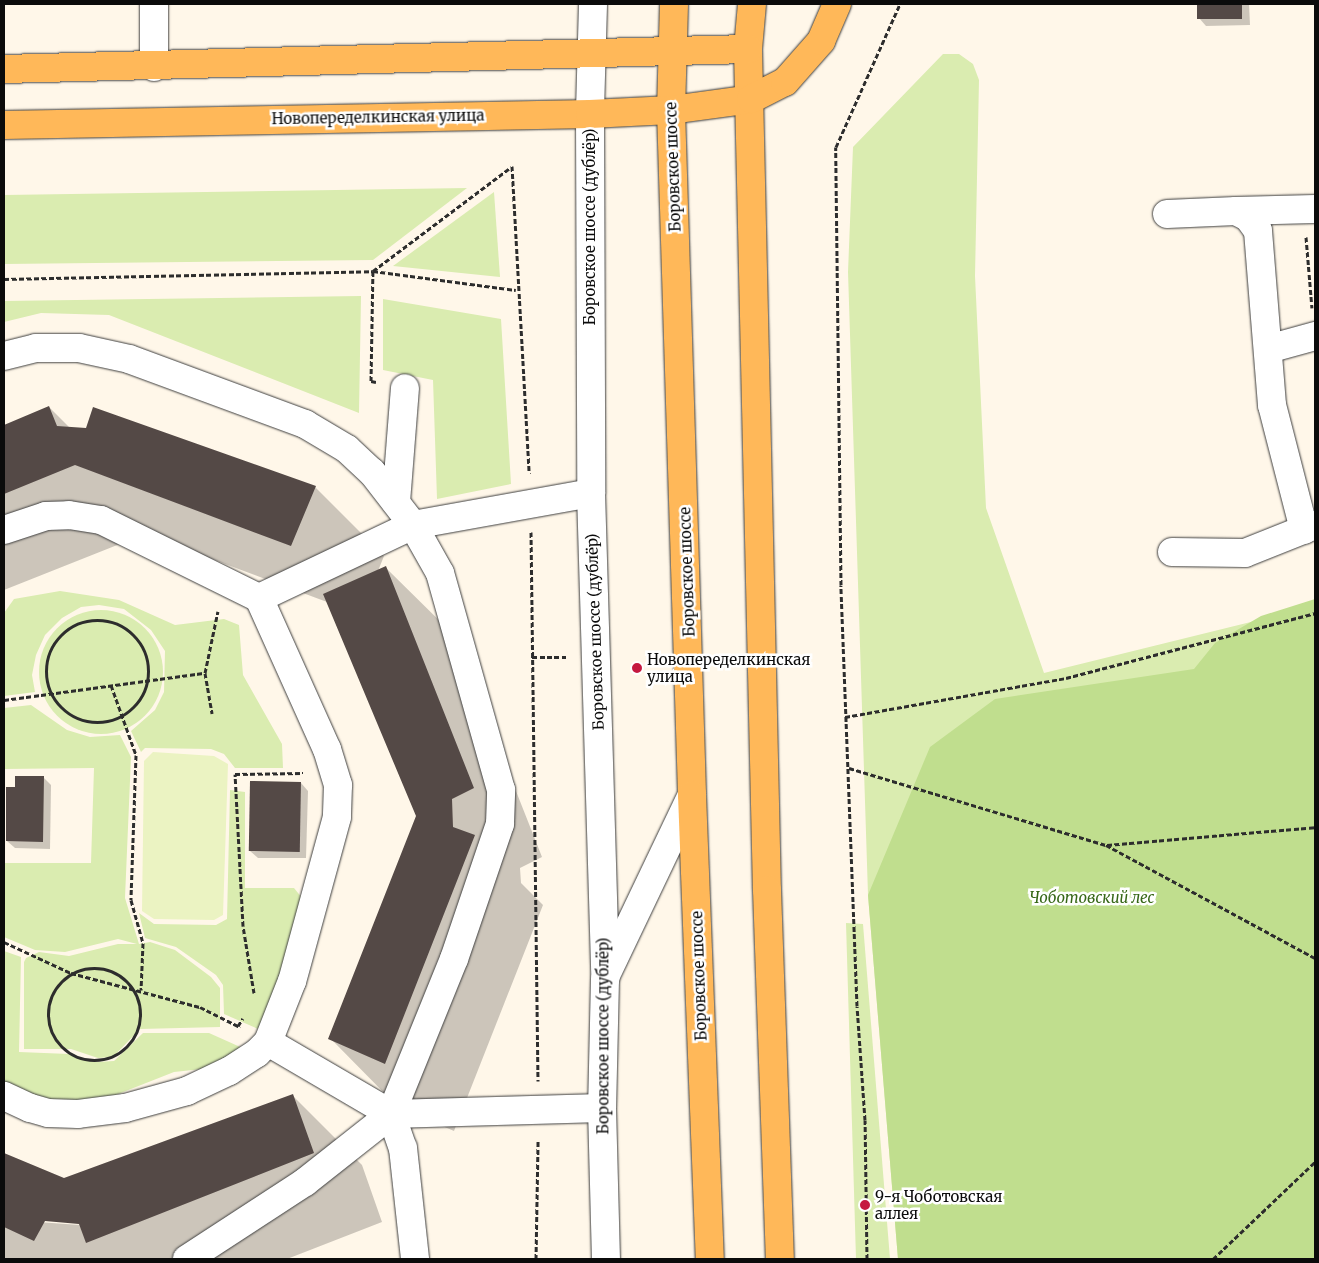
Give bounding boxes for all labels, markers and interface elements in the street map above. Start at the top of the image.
street label: Боровское шоссе [662,102,684,232]
street label: Новопеределкинская улица [271,106,485,128]
street label: Боровское шоссе (дублёр) [581,128,599,326]
street label: Боровское шоссе [676,507,698,637]
street label: Боровское шоссе (дублёр) [583,533,607,731]
place label: Новопеределкинская улица [647,650,810,685]
marker: Новопеределкинская улица [631,662,643,674]
park label: Чоботовский лес [1030,889,1154,907]
street label: Боровское шоссе [688,911,710,1041]
street label: Боровское шоссе (дублёр) [594,937,612,1135]
place label: 9-я Чоботовская аллея [875,1187,1002,1222]
marker: 9-я Чоботовская аллея [859,1199,871,1211]

